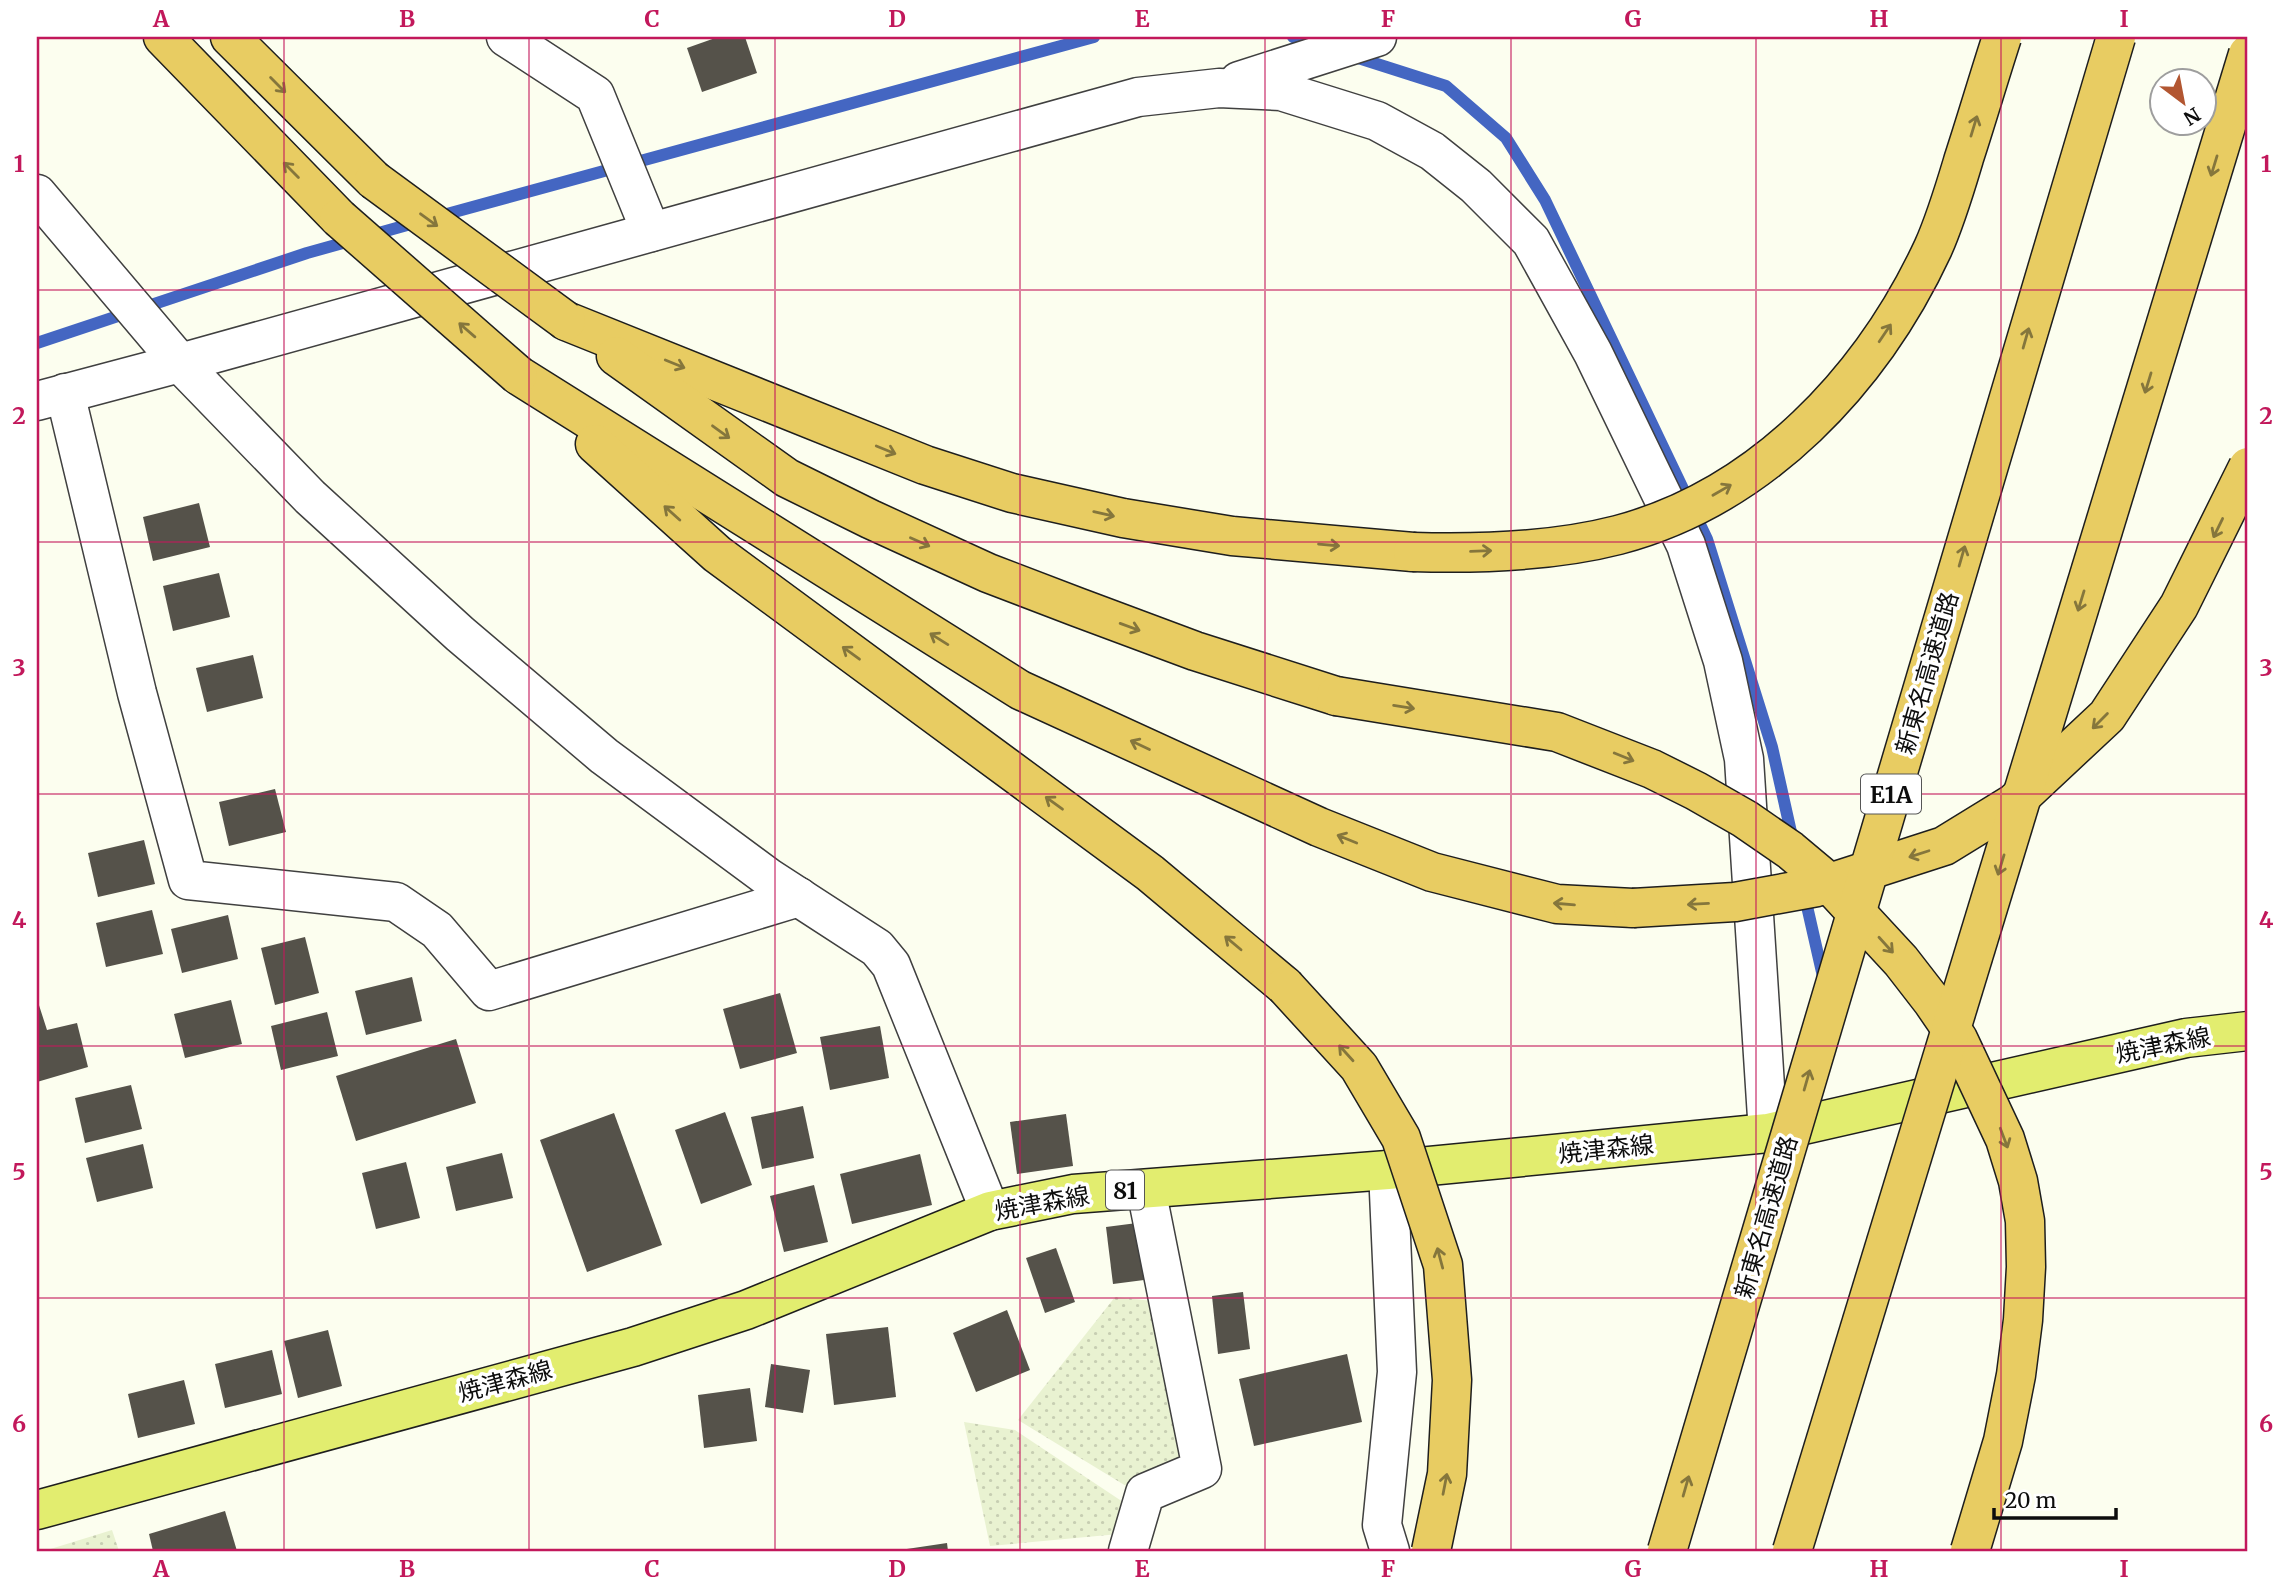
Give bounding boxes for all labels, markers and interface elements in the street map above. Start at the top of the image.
text: A [152,4,170,33]
text: B [399,4,415,33]
text: C [644,4,660,33]
text: D [888,4,906,33]
text: E [1134,4,1150,33]
text: F [1381,4,1395,33]
text: G [1625,4,1642,33]
text: H [1870,4,1889,33]
text: I [2119,4,2129,33]
north arrow [2148,66,2218,136]
one-way arrow [270,76,287,93]
text: N [2179,102,2205,131]
one-way arrow [1969,115,1981,137]
text: 1 [14,149,25,178]
text: 1 [2261,149,2272,178]
one-way arrow [2207,154,2220,176]
one-way arrow [282,162,299,179]
one-way arrow [419,213,438,227]
one-way arrow [458,322,476,338]
one-way arrow [1878,324,1892,344]
one-way arrow [2021,327,2034,349]
one-way arrow [664,359,685,372]
one-way arrow [2140,372,2153,394]
text: 2 [12,401,26,430]
text: 2 [2259,401,2273,430]
one-way arrow [711,425,730,439]
one-way arrow [875,444,896,457]
one-way arrow [1712,483,1732,497]
one-way arrow [664,505,681,522]
one-way arrow [1092,507,1115,521]
one-way arrow [2211,517,2224,538]
one-way arrow [908,536,930,549]
one-way arrow [1317,539,1340,552]
one-way arrow [1469,545,1492,558]
one-way arrow [1956,545,1969,567]
street label: 新東名高速道路 [1889,588,1965,758]
one-way arrow [2074,590,2087,612]
one-way arrow [1119,622,1141,634]
one-way arrow [930,631,950,645]
one-way arrow [842,646,861,660]
text: 3 [12,653,26,682]
text: 3 [2259,653,2273,682]
one-way arrow [1392,701,1414,714]
one-way arrow [2092,713,2109,730]
one-way arrow [1130,738,1151,751]
one-way arrow [1613,752,1635,765]
road number: E1A [1861,774,1921,814]
one-way arrow [1045,795,1064,810]
one-way arrow [1337,831,1359,844]
one-way arrow [1908,849,1930,862]
one-way arrow [1993,854,2006,876]
one-way arrow [1554,897,1576,910]
one-way arrow [1686,897,1709,910]
text: 4 [12,905,27,934]
text: 4 [2259,905,2274,934]
one-way arrow [1224,935,1242,951]
one-way arrow [1878,936,1894,954]
street label: 焼津森線 [2113,1021,2213,1069]
one-way arrow [1338,1045,1355,1062]
one-way arrow [1801,1069,1814,1091]
one-way arrow [1998,1126,2011,1148]
street label: 焼津森線 [1557,1129,1655,1169]
street label: 新東名高速道路 [1728,1132,1804,1302]
text: 5 [12,1157,26,1186]
text: 5 [2259,1157,2273,1186]
road number: 81 [1106,1170,1144,1210]
street label: 焼津森線 [992,1179,1092,1227]
one-way arrow [1433,1247,1446,1270]
street label: 焼津森線 [455,1354,555,1408]
text: 6 [12,1409,26,1438]
text: 6 [2259,1409,2273,1438]
one-way arrow [1439,1473,1452,1496]
one-way arrow [1681,1475,1694,1497]
scale bar [1994,1476,2117,1520]
text: 20 m [2005,1487,2057,1514]
text: A [152,1554,170,1583]
text: B [399,1554,415,1583]
text: C [644,1554,660,1583]
text: D [888,1554,906,1583]
text: E [1134,1554,1150,1583]
text: F [1381,1554,1395,1583]
text: G [1625,1554,1642,1583]
text: H [1870,1554,1889,1583]
text: I [2119,1554,2129,1583]

